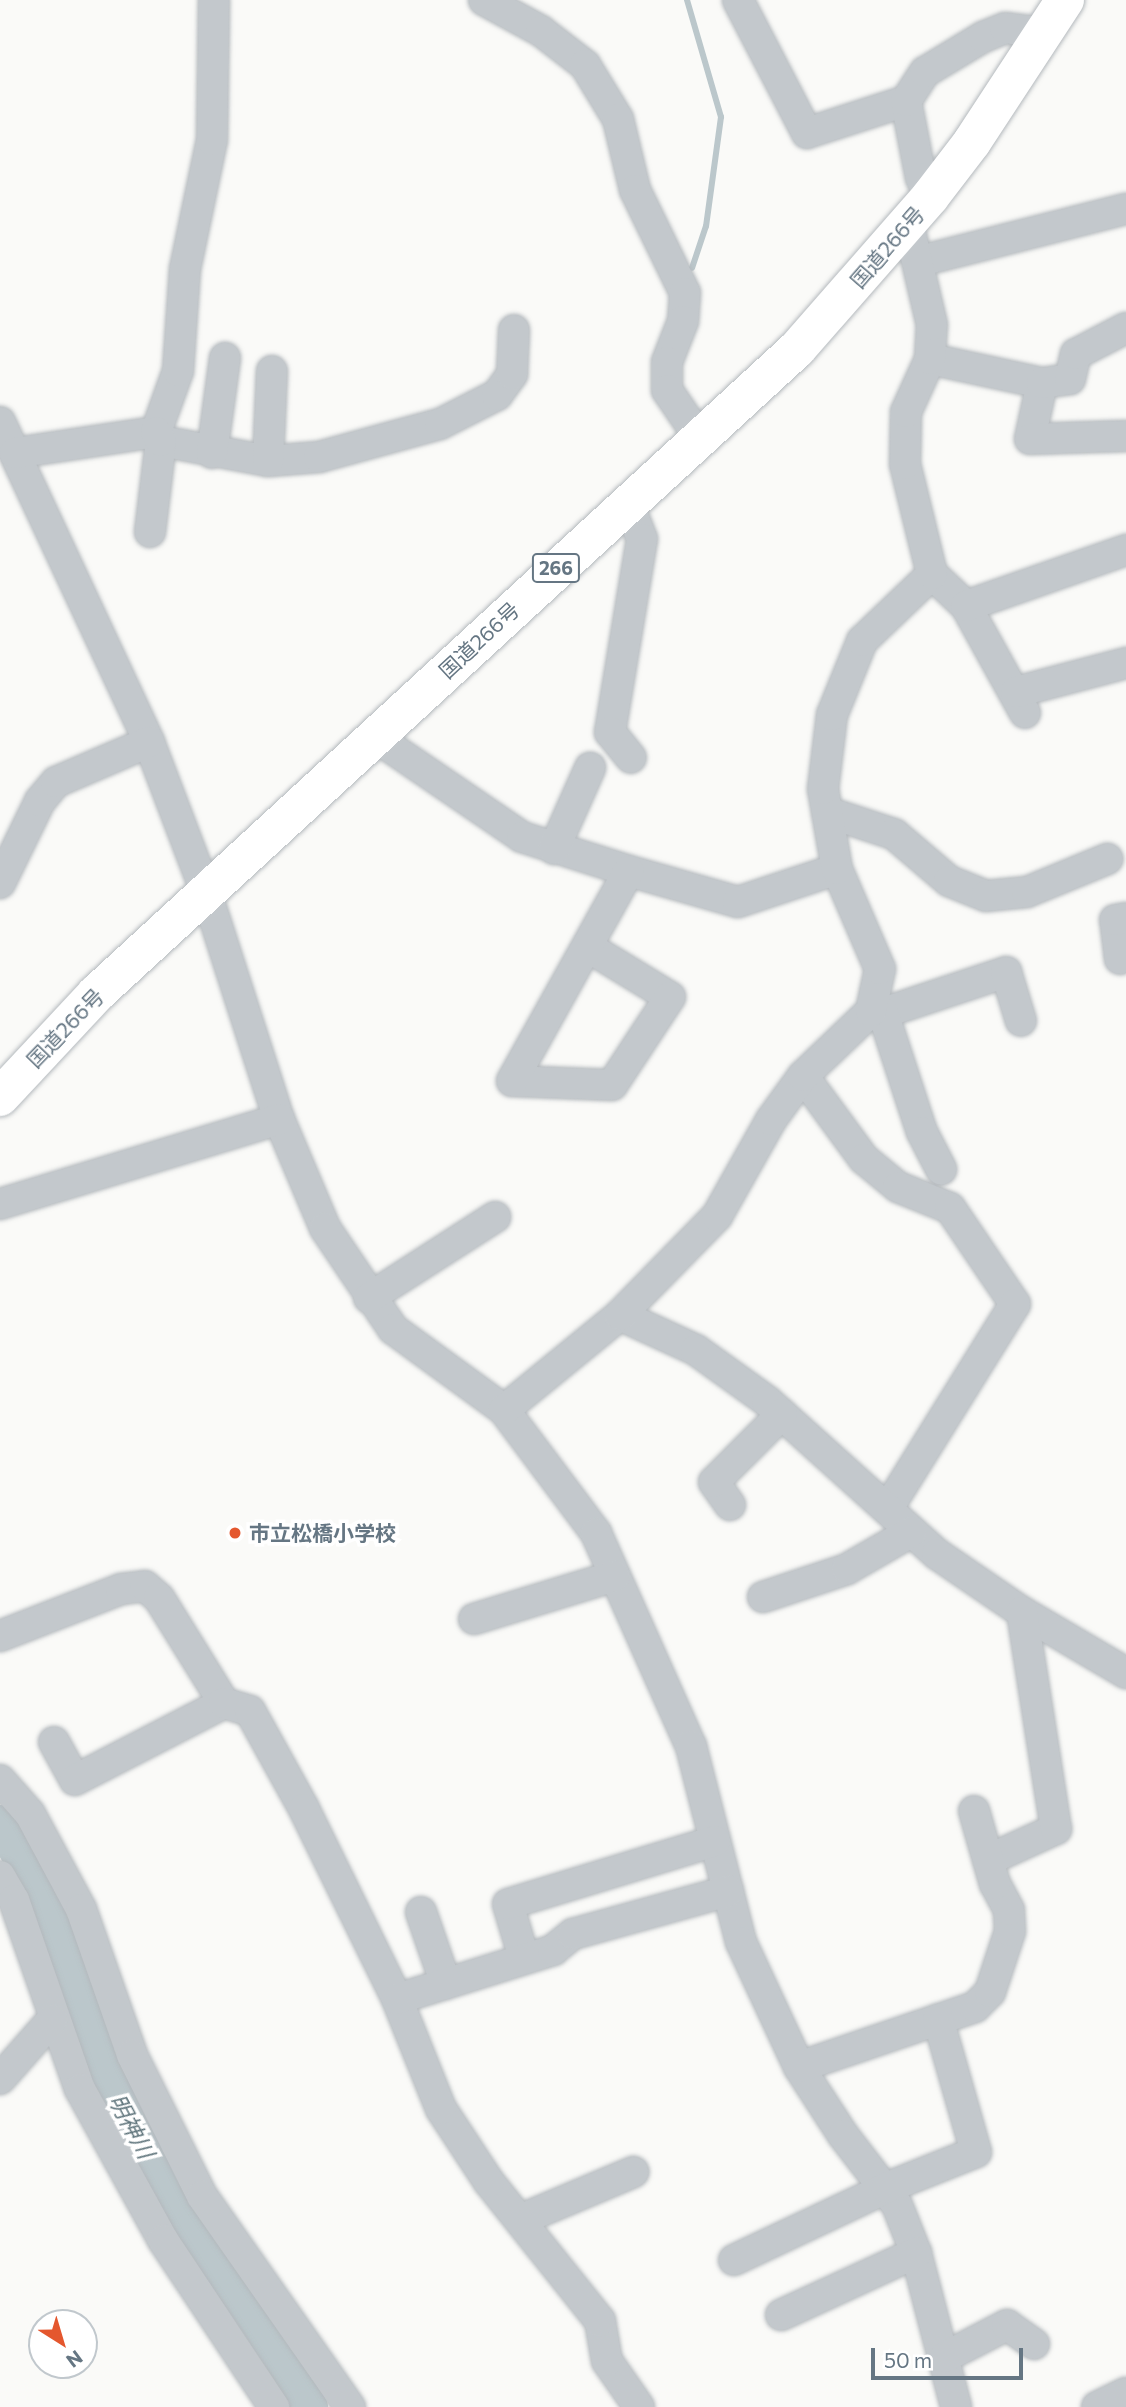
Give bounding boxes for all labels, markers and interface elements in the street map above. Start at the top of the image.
street label: 国道266号 [845,201,929,293]
road number: 266 [532,552,580,583]
street label: 国道266号 [434,597,524,683]
street label: 国道266号 [21,983,109,1073]
place label: 市立松橋小学校 [249,1520,396,1546]
marker: 市立松橋小学校 [227,1525,243,1541]
water label: 明神川 [104,2089,160,2163]
north arrow [28,2309,98,2379]
scale bar [874,2334,1026,2378]
text: N [62,2346,87,2373]
text: 50 m [884,2347,932,2372]

